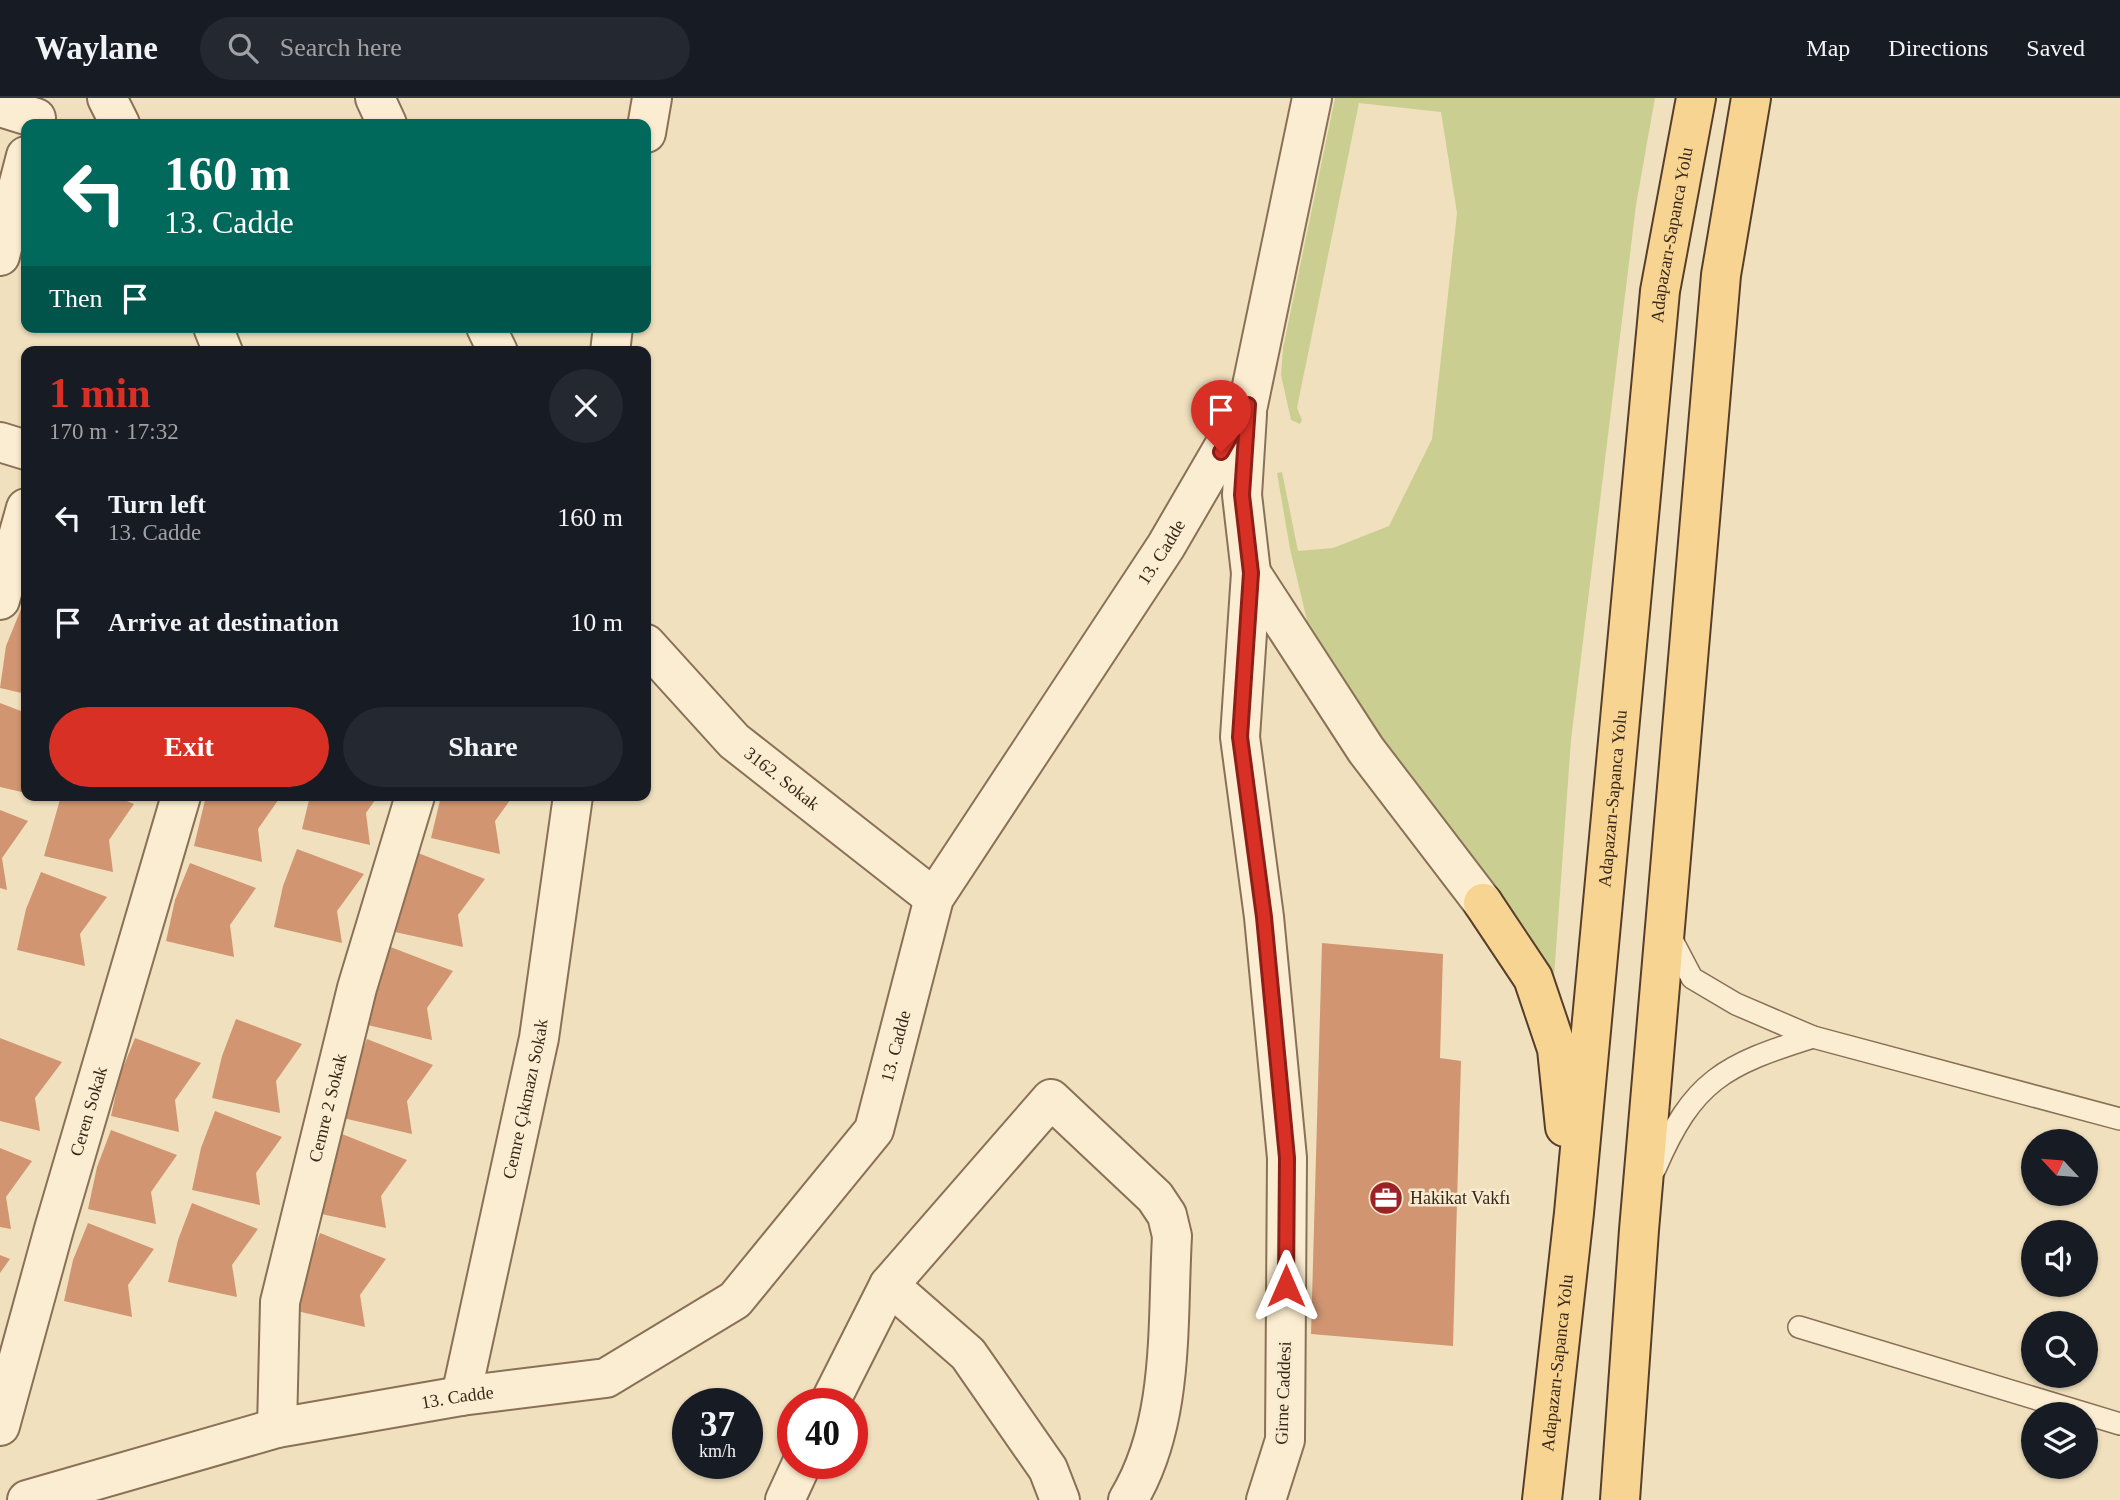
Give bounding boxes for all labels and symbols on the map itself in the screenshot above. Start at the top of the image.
street label: Adapazarı-Sapanca Yolu [1647,145,1697,324]
pin [1191,380,1251,452]
street label: 13. Cadde [1133,516,1189,588]
street label: Adapazarı-Sapanca Yolu [1594,709,1631,888]
street label: 3162. Sokak [740,743,824,814]
street label: 13. Cadde [877,1008,915,1084]
street label: Cemre Çıkmazı Sokak [499,1018,552,1181]
street label: Cemre 2 Sokak [305,1051,351,1164]
street label: Ceren Sokak [66,1064,111,1158]
north arrow [2021,1129,2098,1206]
office icon: Hakikat Vakfı [1367,1179,1405,1217]
place label: Hakikat Vakfı [1410,1188,1510,1208]
position arrow [1249,1249,1323,1323]
street label: Adapazarı-Sapanca Yolu [1537,1273,1577,1452]
street label: Girne Caddesi [1271,1341,1295,1445]
street label: 13. Cadde [419,1382,495,1413]
speed limit sign: 40 [777,1388,868,1479]

